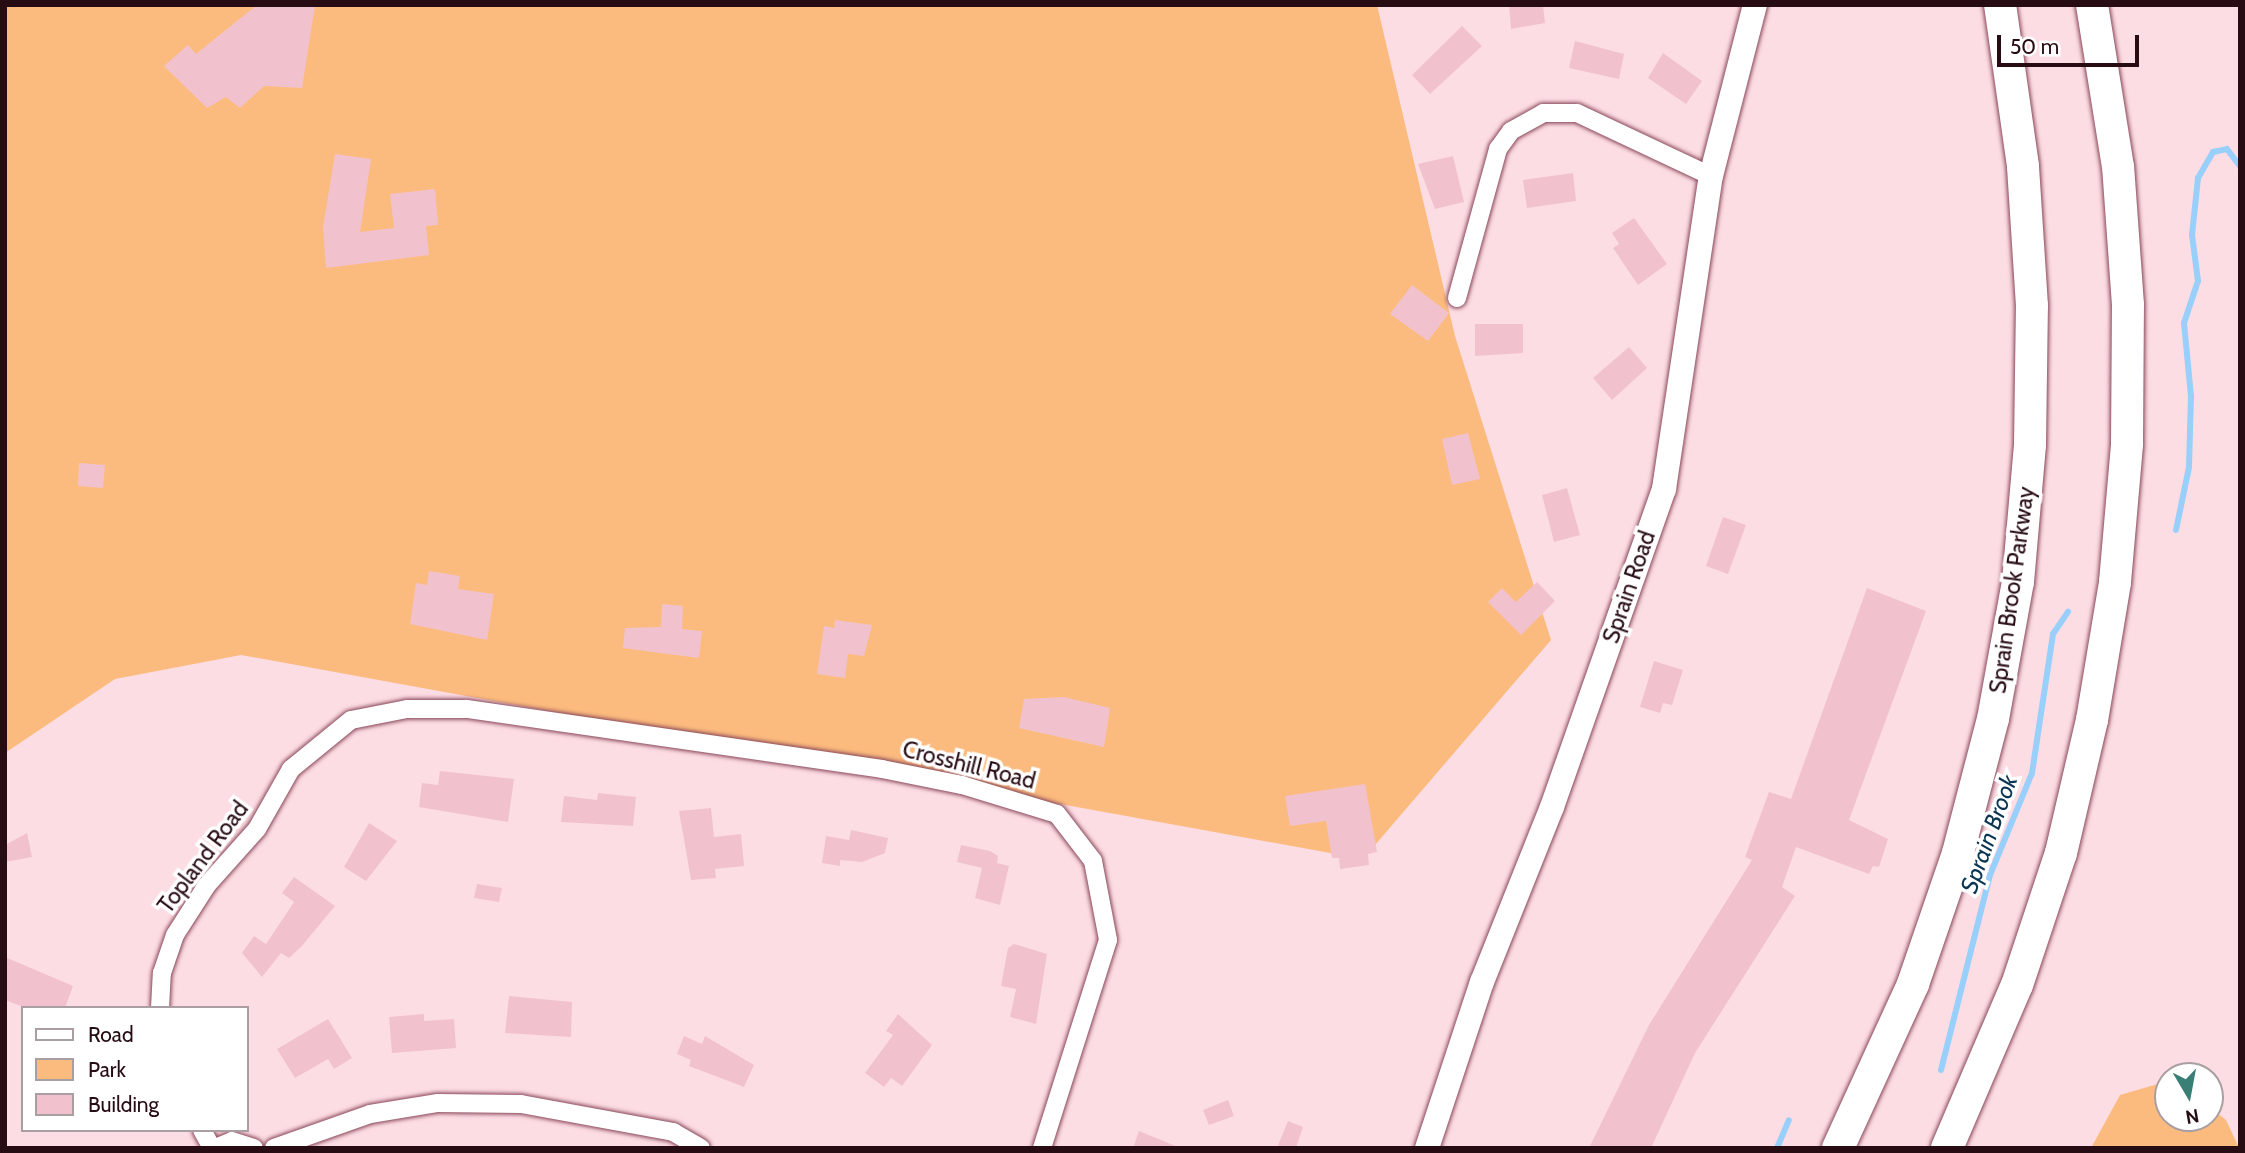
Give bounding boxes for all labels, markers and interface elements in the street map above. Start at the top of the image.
scale bar [2000,21,2142,65]
text: 50 m [2010,34,2059,59]
street label: Sprain Brook Parkway [1984,485,2040,695]
street label: Sprain Road [1597,527,1661,647]
street label: Crosshill Road [900,735,1038,795]
water label: Sprain Brook [1954,771,2024,897]
street label: Topland Road [152,796,254,918]
legend [21,1006,248,1132]
text: Road [88,1022,134,1047]
text: Park [88,1057,126,1082]
north arrow [2154,1062,2224,1132]
text: Building [88,1092,159,1117]
text: N [2184,1104,2201,1129]

